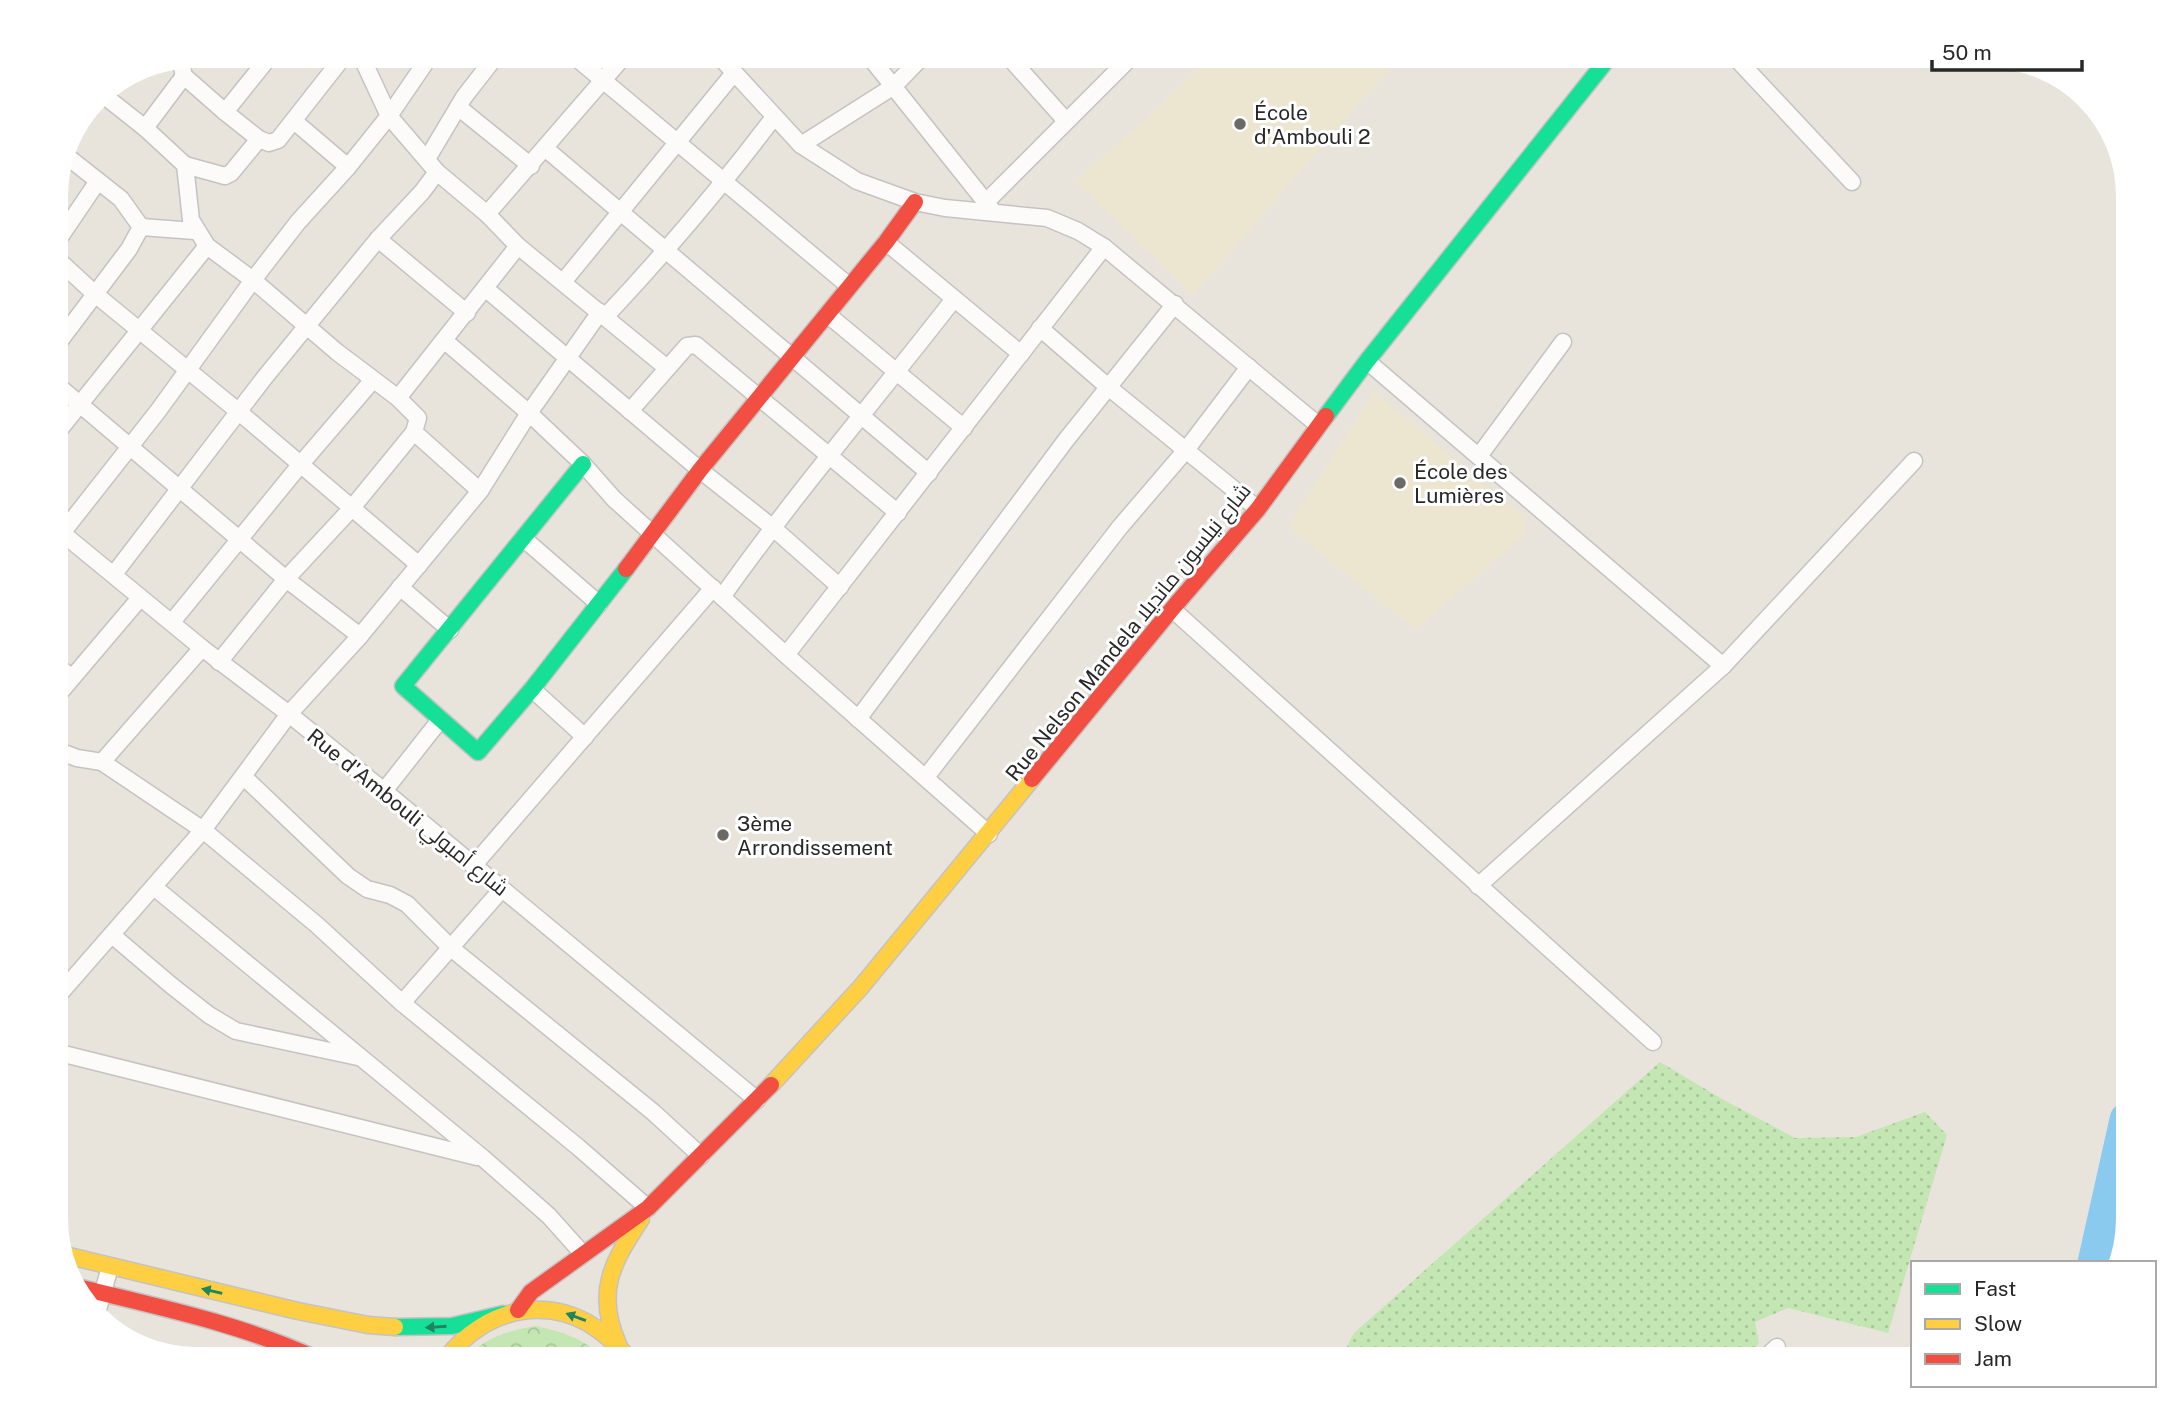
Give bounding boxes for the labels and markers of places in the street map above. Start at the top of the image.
place label: École d'Ambouli 2 [1254,100,1370,149]
marker: École d'Ambouli 2 [1232,116,1248,132]
place label: École des Lumières [1414,459,1508,508]
marker: École des Lumières [1392,475,1408,491]
place label: 3ème Arrondissement [737,811,893,860]
marker: 3ème Arrondissement [715,827,731,843]

